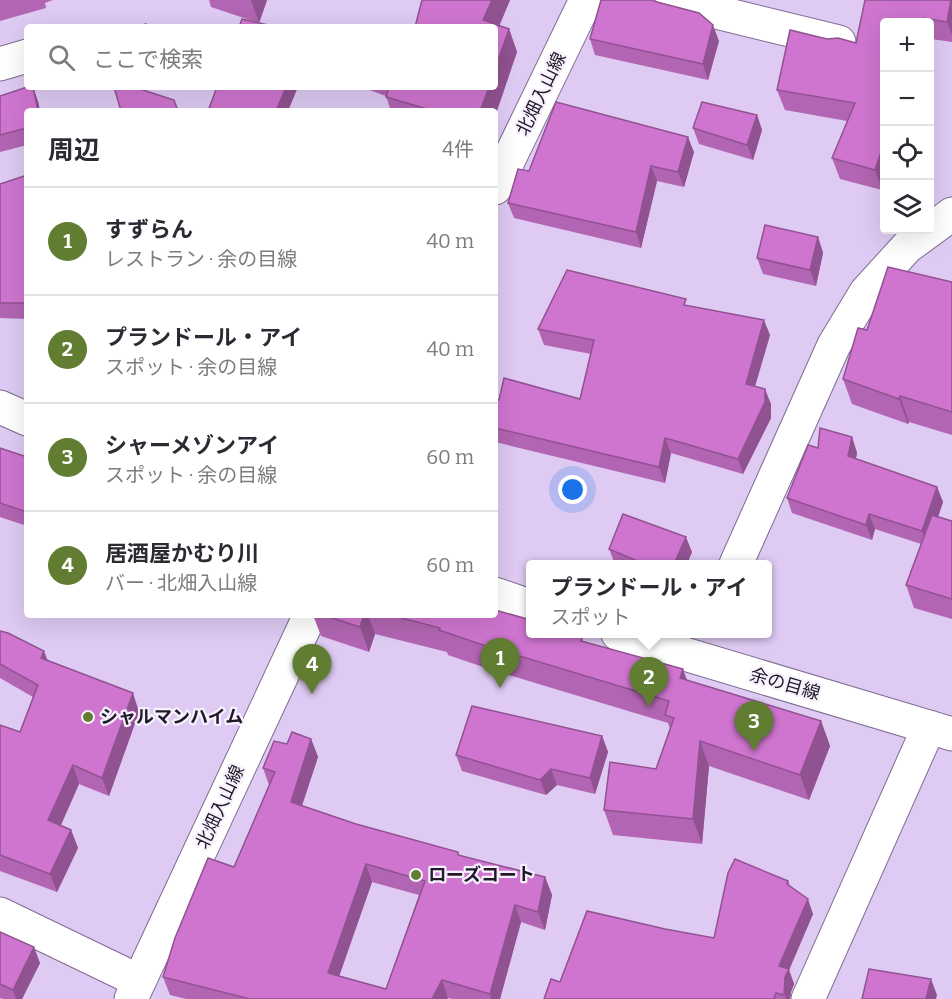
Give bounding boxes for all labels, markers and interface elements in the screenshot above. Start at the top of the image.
map controls [880,18,934,234]
button: + [880,18,934,72]
search box [24,24,498,90]
icon: search [45,41,78,74]
text: ここで検索 [93,46,203,73]
street label: 北畑入山線 [511,49,571,139]
button: − [880,72,934,126]
button: locate [880,126,934,180]
text: 周辺 [48,135,100,166]
text: 4件 [442,137,474,161]
button: layers [880,180,934,234]
text: すずらん [105,216,193,243]
text: 1 [63,229,72,253]
text: 40 m [426,229,474,253]
text: レストラン · 余の目線 [105,247,297,271]
text: プランドール・アイ [105,324,302,351]
text: 2 [62,337,73,361]
text: 40 m [426,337,474,361]
text: スポット · 余の目線 [105,355,277,379]
text: シャーメゾンアイ [105,432,279,459]
text: 3 [62,445,73,469]
text: 60 m [426,445,474,469]
text: スポット · 余の目線 [105,463,277,487]
your location [558,475,587,504]
text: 居酒屋かむり川 [105,540,259,567]
text: 4 [61,553,74,577]
text: 60 m [426,553,474,577]
popup [526,560,772,638]
text: バー · 北畑入山線 [105,571,257,595]
text: プランドール・アイ [551,574,747,601]
text: スポット [551,605,631,629]
pin: 1 [480,638,520,688]
pin: 4 [292,644,332,694]
pin: 2 [630,658,668,707]
street label: 余の目線 [747,664,823,704]
pin: 3 [734,702,774,751]
place label: シャルマンハイム [100,706,243,728]
marker: シャルマンハイム [81,710,95,724]
street label: 北畑入山線 [191,762,249,852]
place label: ローズコート [428,864,535,886]
marker: ローズコート [409,868,423,882]

